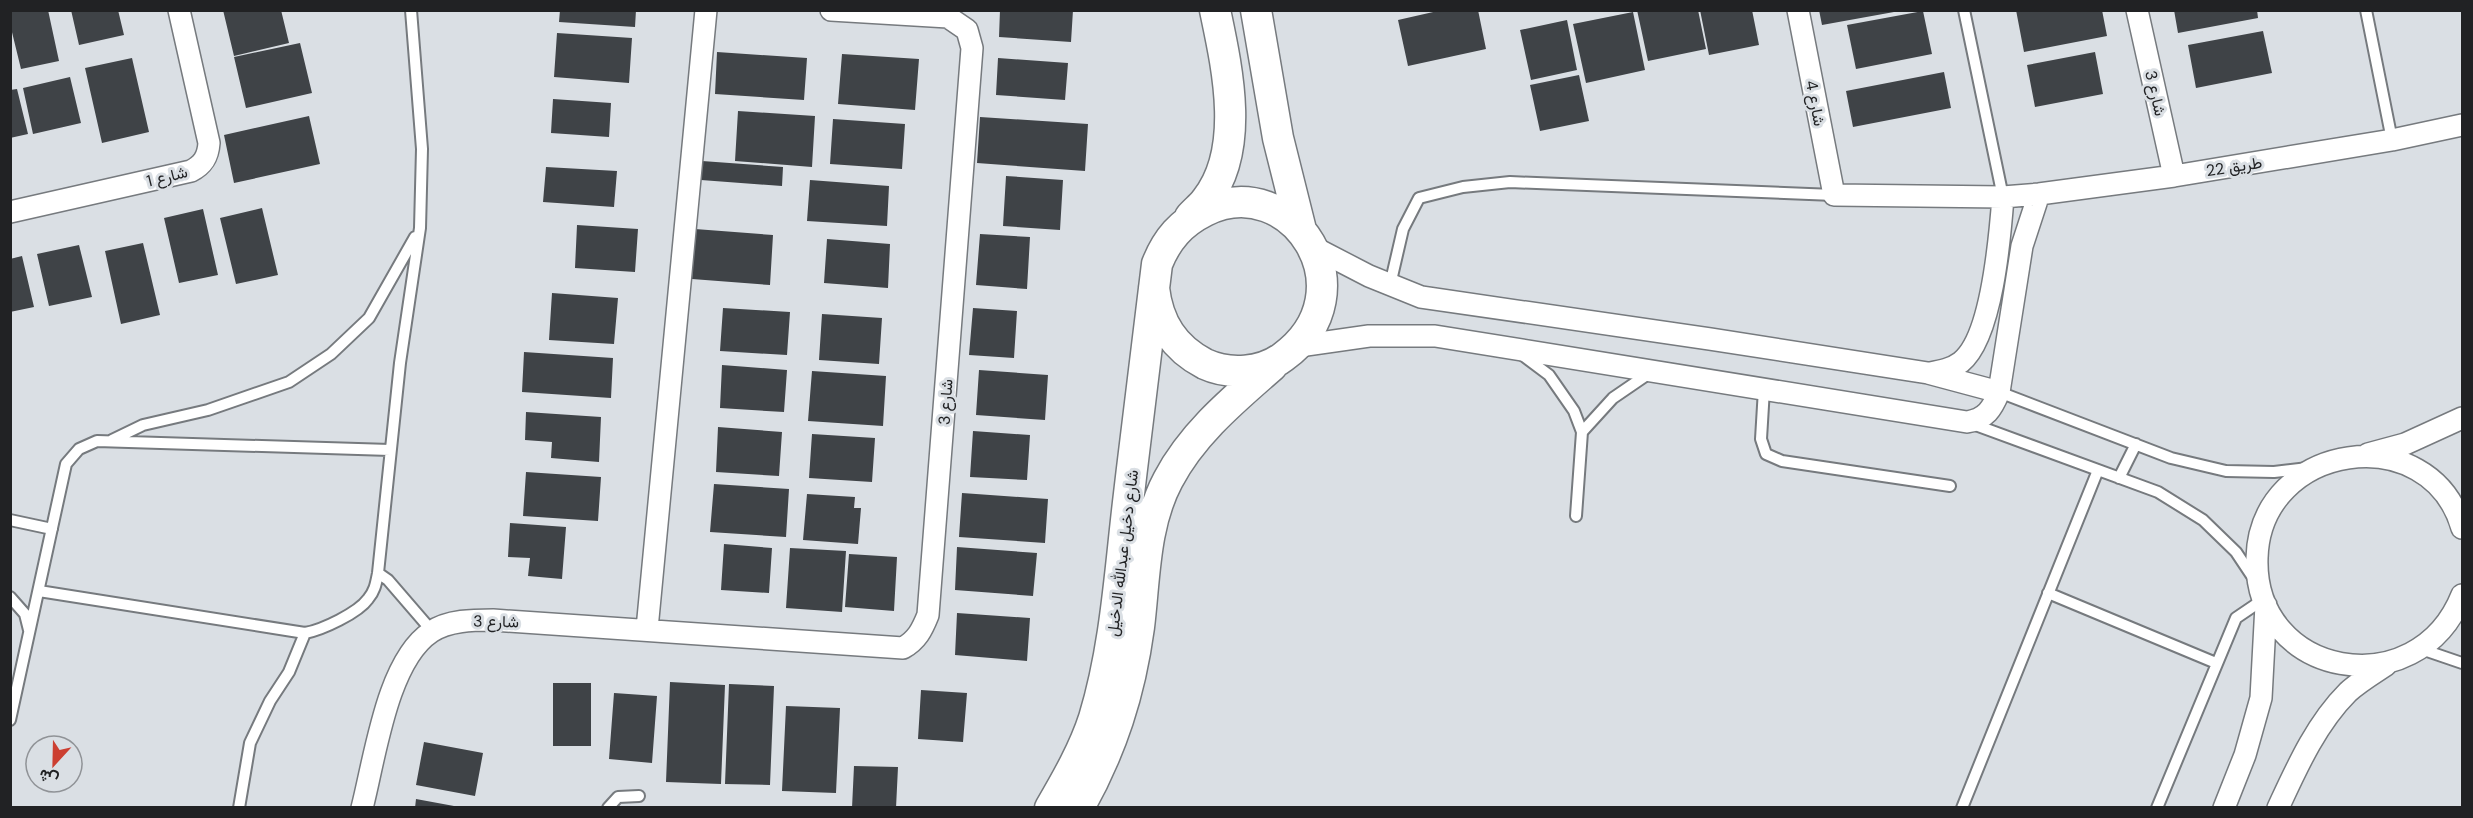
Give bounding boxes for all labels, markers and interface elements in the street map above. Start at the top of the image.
street label: شارع 3 [2139,68,2171,118]
street label: شارع 4 [1800,78,1830,128]
street label: طريق 22 [2204,152,2264,181]
street label: شارع 1 [144,161,190,193]
street label: شارع 3 [933,378,959,426]
street label: شارع دخيل عبدالله الدخيل [1102,469,1144,638]
street label: شارع 3 [473,611,519,633]
north arrow [24,734,84,794]
text: ش [36,764,61,791]

